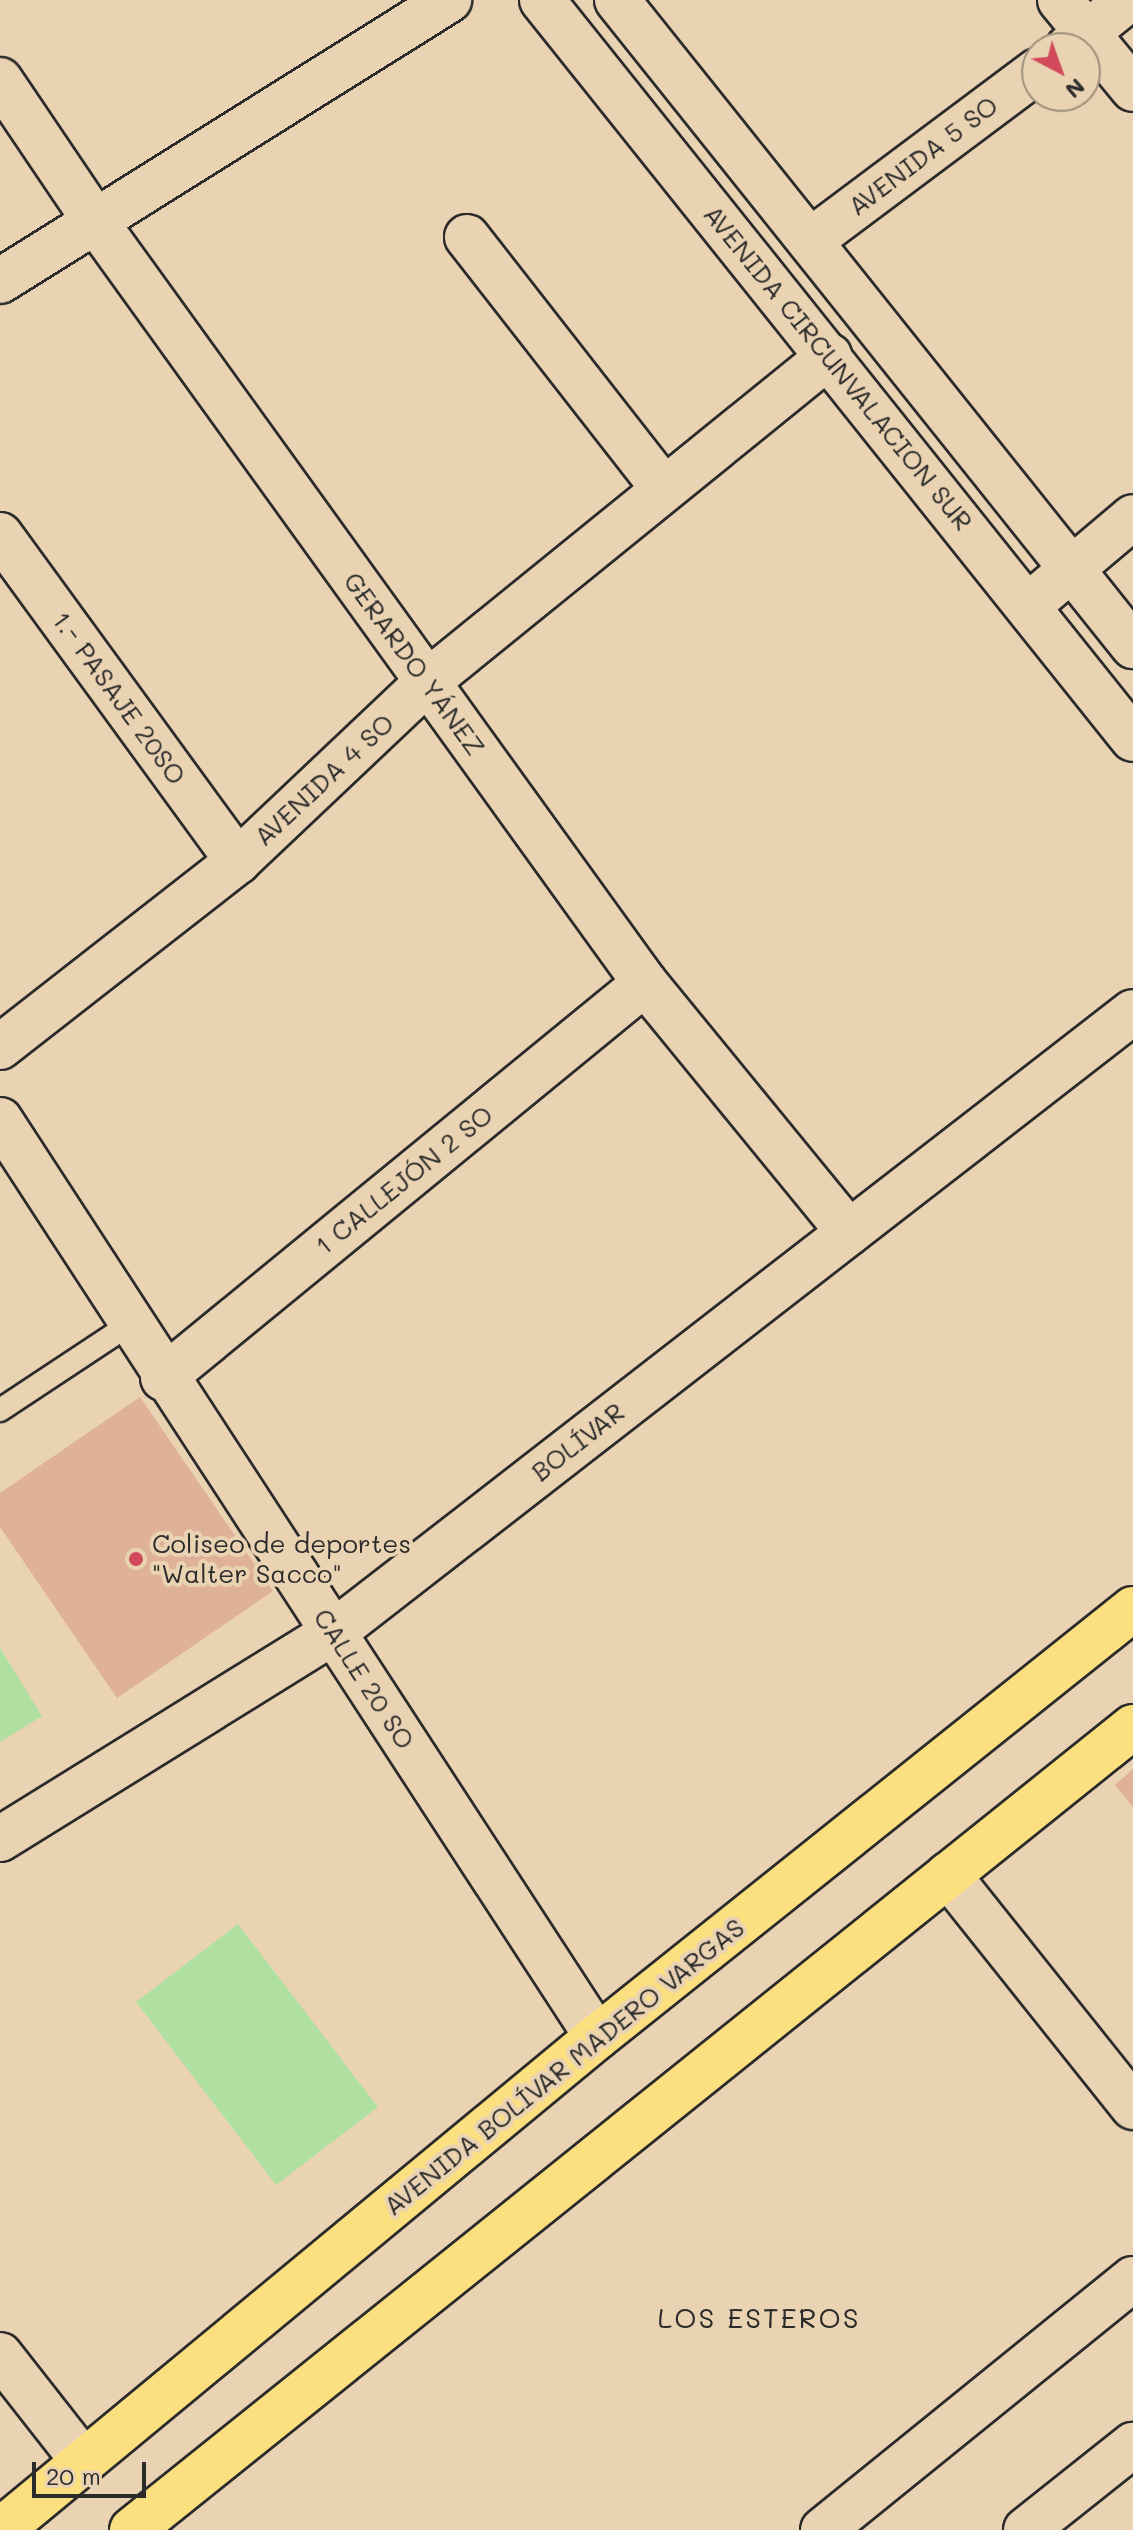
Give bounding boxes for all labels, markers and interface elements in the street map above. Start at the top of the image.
north arrow [1021,32,1101,112]
text: N [1060,73,1092,105]
street label: AVENIDA 5 SO [842,90,1004,222]
street label: AVENIDA CIRCUNVALACION SUR [697,199,979,537]
street label: GERARDO YÁNEZ [337,566,491,762]
street label: 1.- PASAJE 20SO [46,605,192,791]
street label: AVENIDA 4 SO [248,707,400,853]
street label: 1 CALLEJÓN 2 SO [309,1099,499,1261]
street label: BOLÍVAR [525,1396,631,1488]
place label: Coliseo de deportes "Walter Sacco" [152,1528,411,1590]
marker: Coliseo de deportes "Walter Sacco" [127,1550,145,1568]
street label: CALLE 20 SO [307,1603,421,1755]
street label: AVENIDA BOLÍVAR MADERO VARGAS [378,1912,750,2222]
district label: LOS ESTEROS [658,2300,860,2334]
scale bar [36,2446,150,2496]
text: 20 m [46,2460,101,2491]

